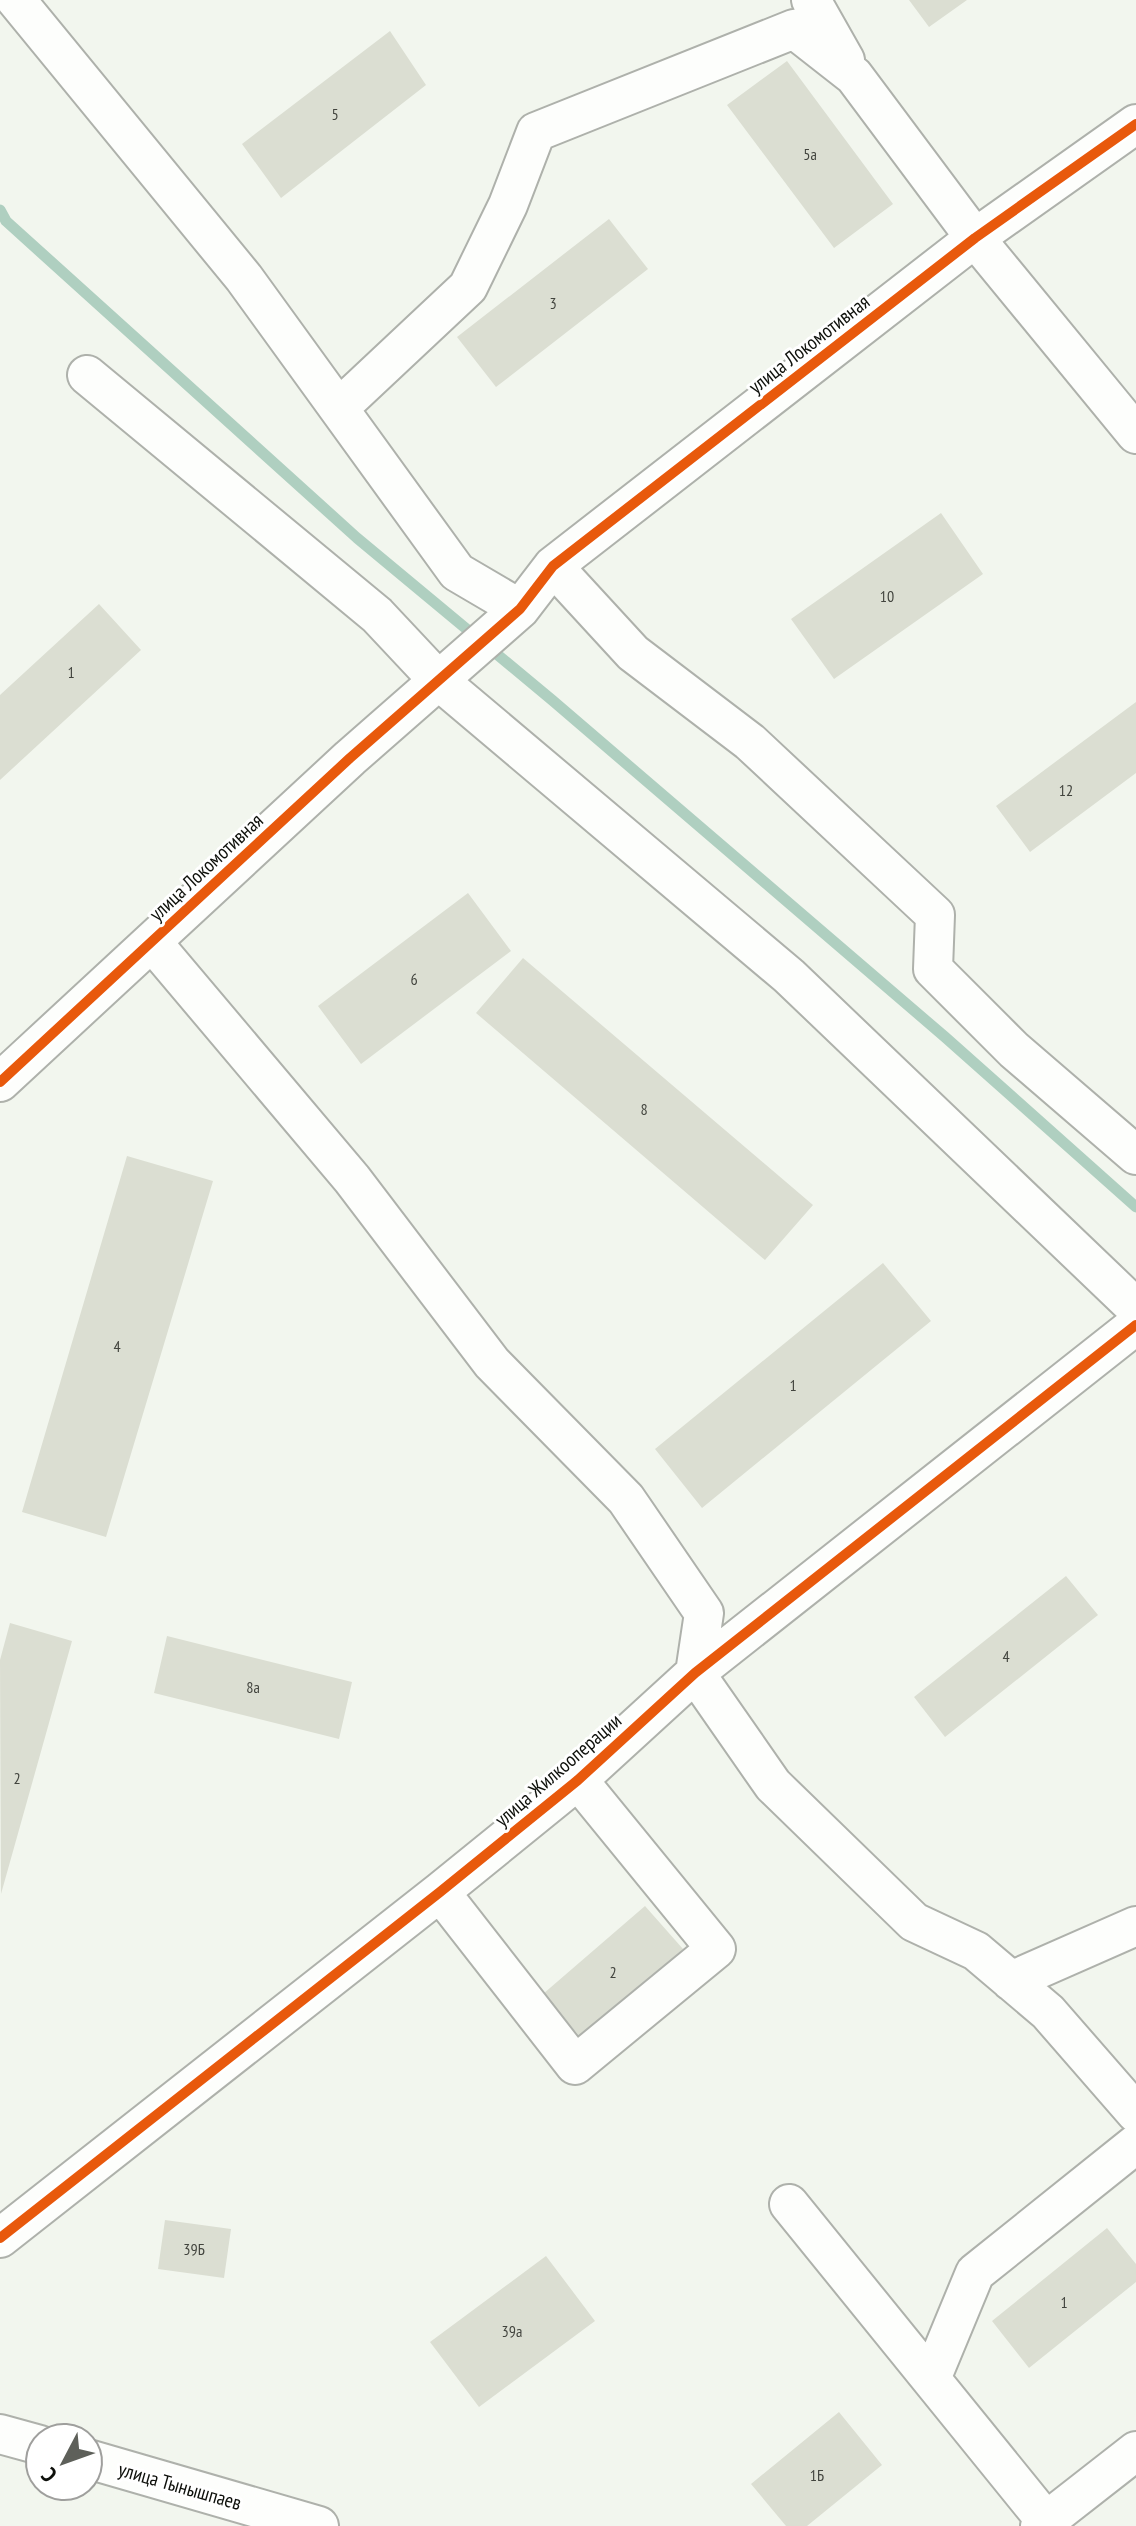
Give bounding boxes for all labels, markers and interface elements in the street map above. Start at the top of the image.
house number: 5 [331,104,339,124]
house number: 5а [803,144,817,164]
street label: улица Локомотивная [743,289,875,399]
house number: 3 [549,293,557,313]
house number: 10 [880,586,894,606]
house number: 1 [67,662,75,682]
house number: 12 [1059,780,1073,800]
street label: улица Локомотивная [143,807,269,927]
house number: 6 [410,969,418,989]
house number: 8 [640,1099,648,1119]
house number: 4 [113,1336,121,1356]
house number: 1 [789,1375,797,1395]
house number: 4 [1002,1646,1010,1666]
house number: 8а [246,1677,260,1697]
street label: улица Жилкооперации [489,1708,627,1832]
house number: 2 [13,1768,21,1788]
house number: 2 [609,1962,617,1982]
house number: 39Б [183,2239,205,2259]
house number: 1 [1060,2292,1068,2312]
house number: 39а [502,2321,522,2341]
north arrow [24,2422,104,2502]
street label: улица Тынышпаев [115,2456,245,2516]
text: С [35,2462,63,2488]
house number: 1Б [810,2465,824,2485]

